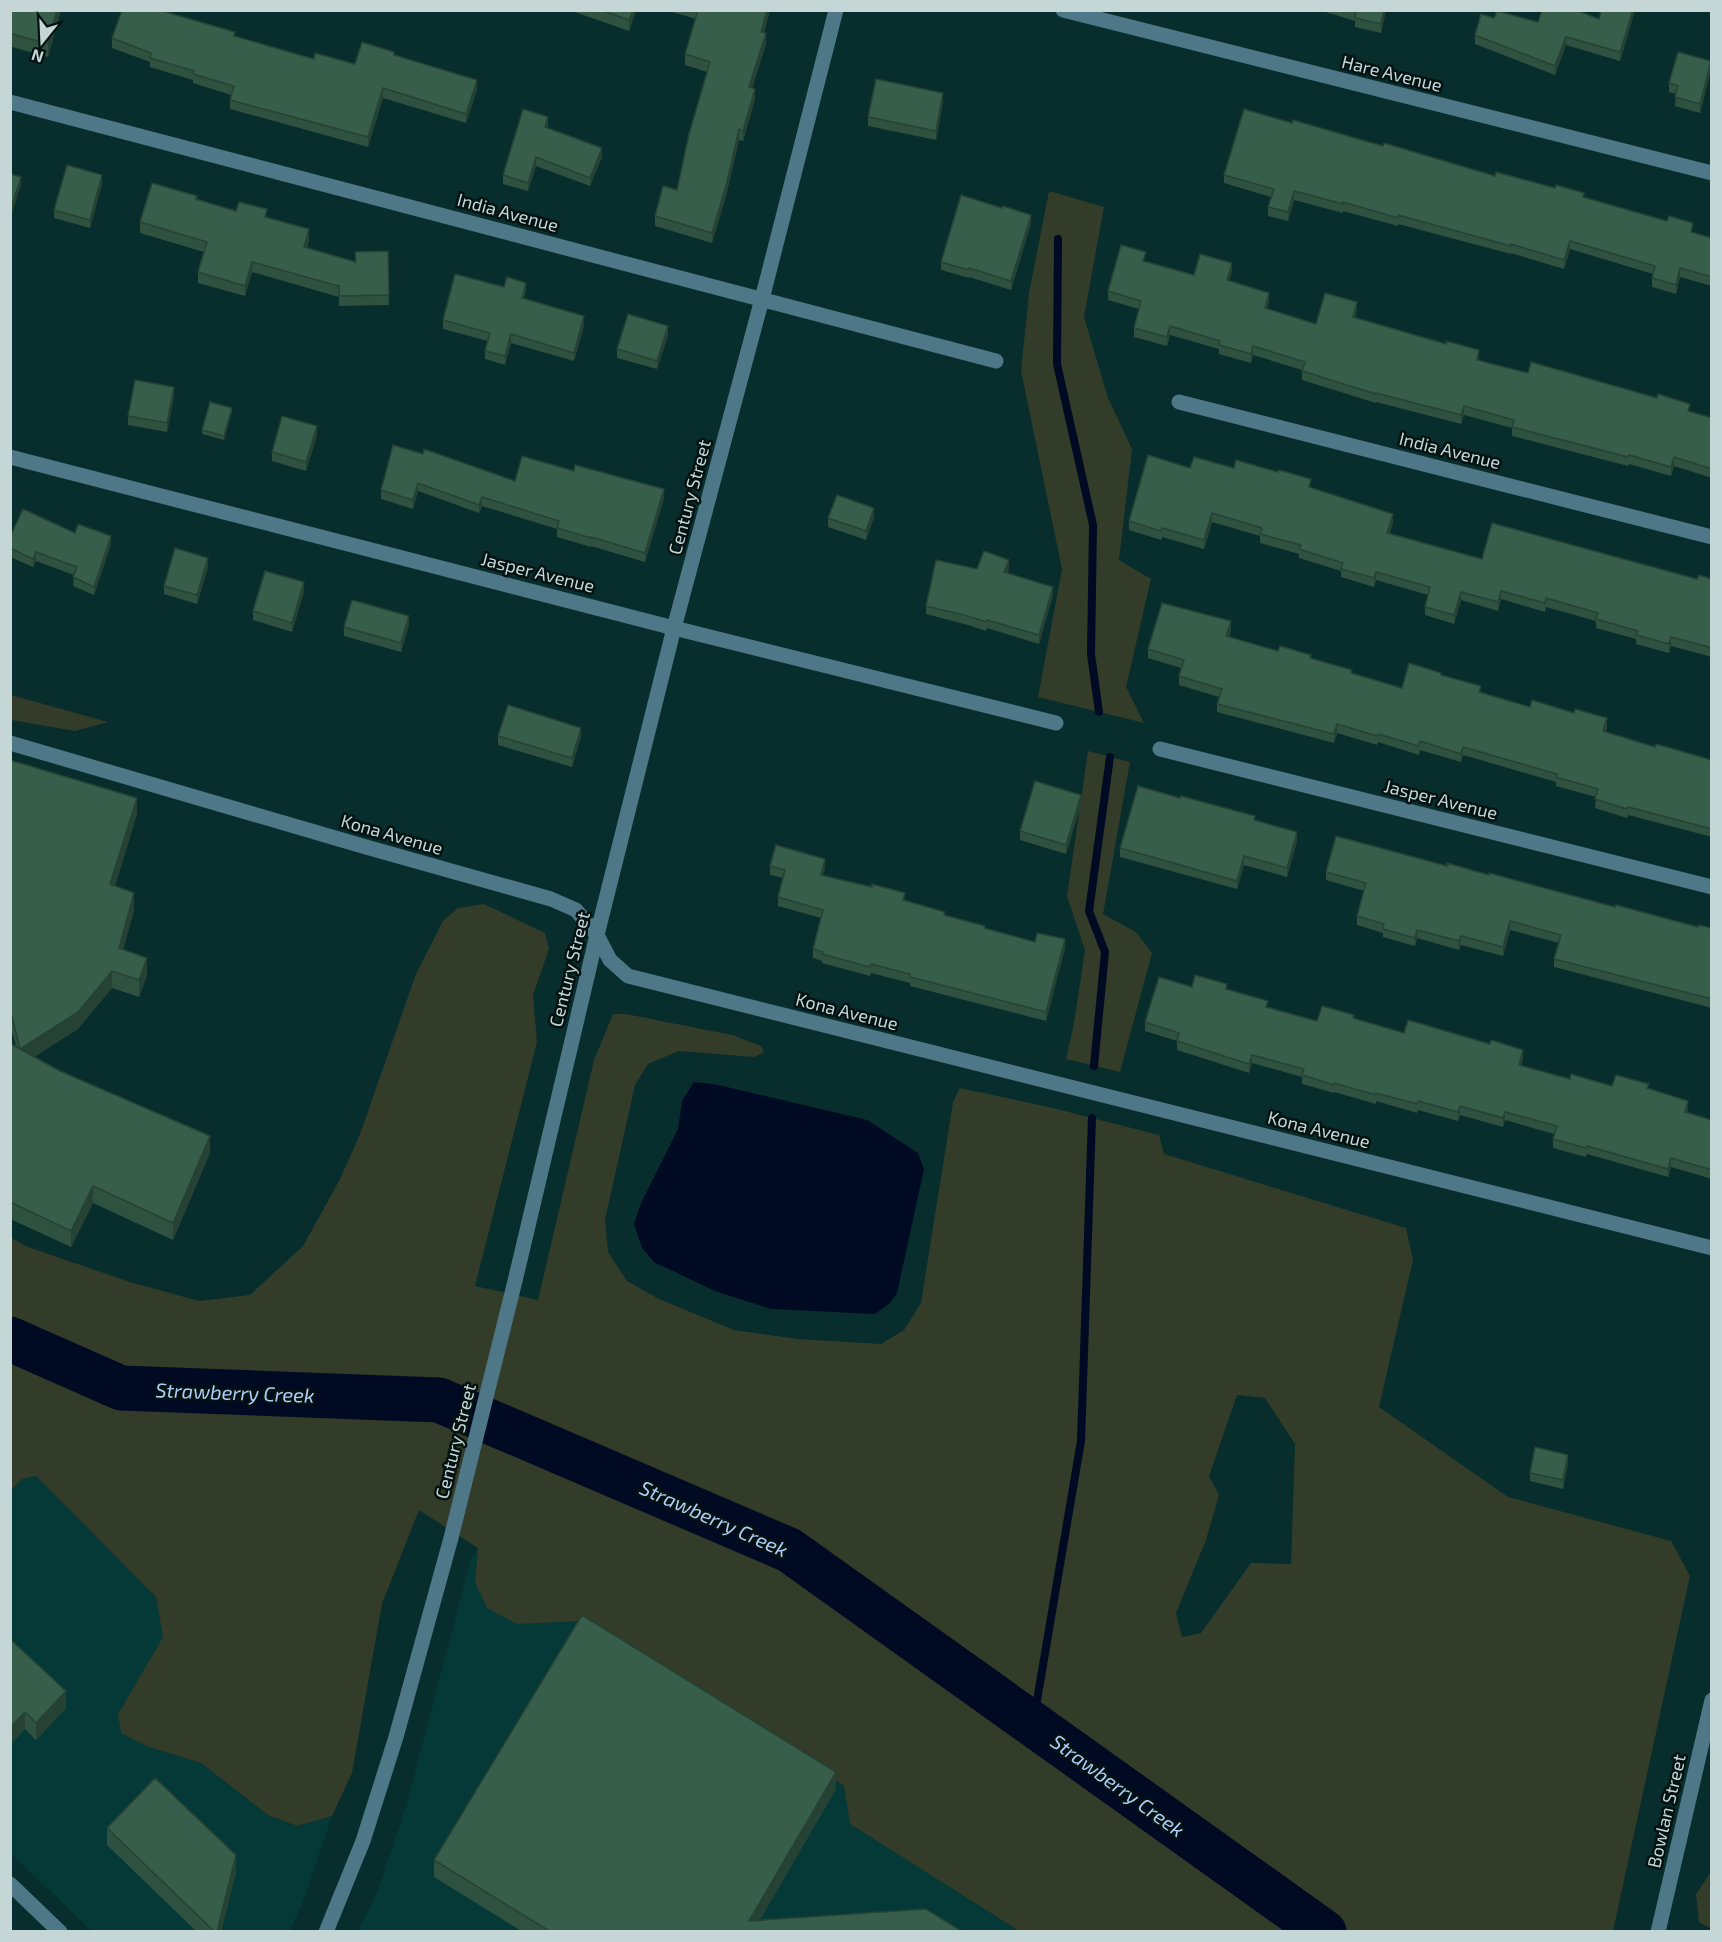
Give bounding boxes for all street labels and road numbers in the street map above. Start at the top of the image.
street label: Hare Avenue [1340,50,1444,96]
street label: India Avenue [455,188,561,236]
street label: India Avenue [1397,427,1503,473]
street label: Century Street [663,437,715,557]
street label: Jasper Avenue [479,547,597,597]
street label: Jasper Avenue [1382,774,1500,824]
street label: Kona Avenue [339,809,445,859]
street label: Century Street [544,909,594,1029]
street label: Kona Avenue [793,988,901,1034]
street label: Kona Avenue [1265,1106,1373,1152]
street label: Century Street [430,1381,480,1501]
street label: Bowlan Street [1642,1752,1690,1870]

